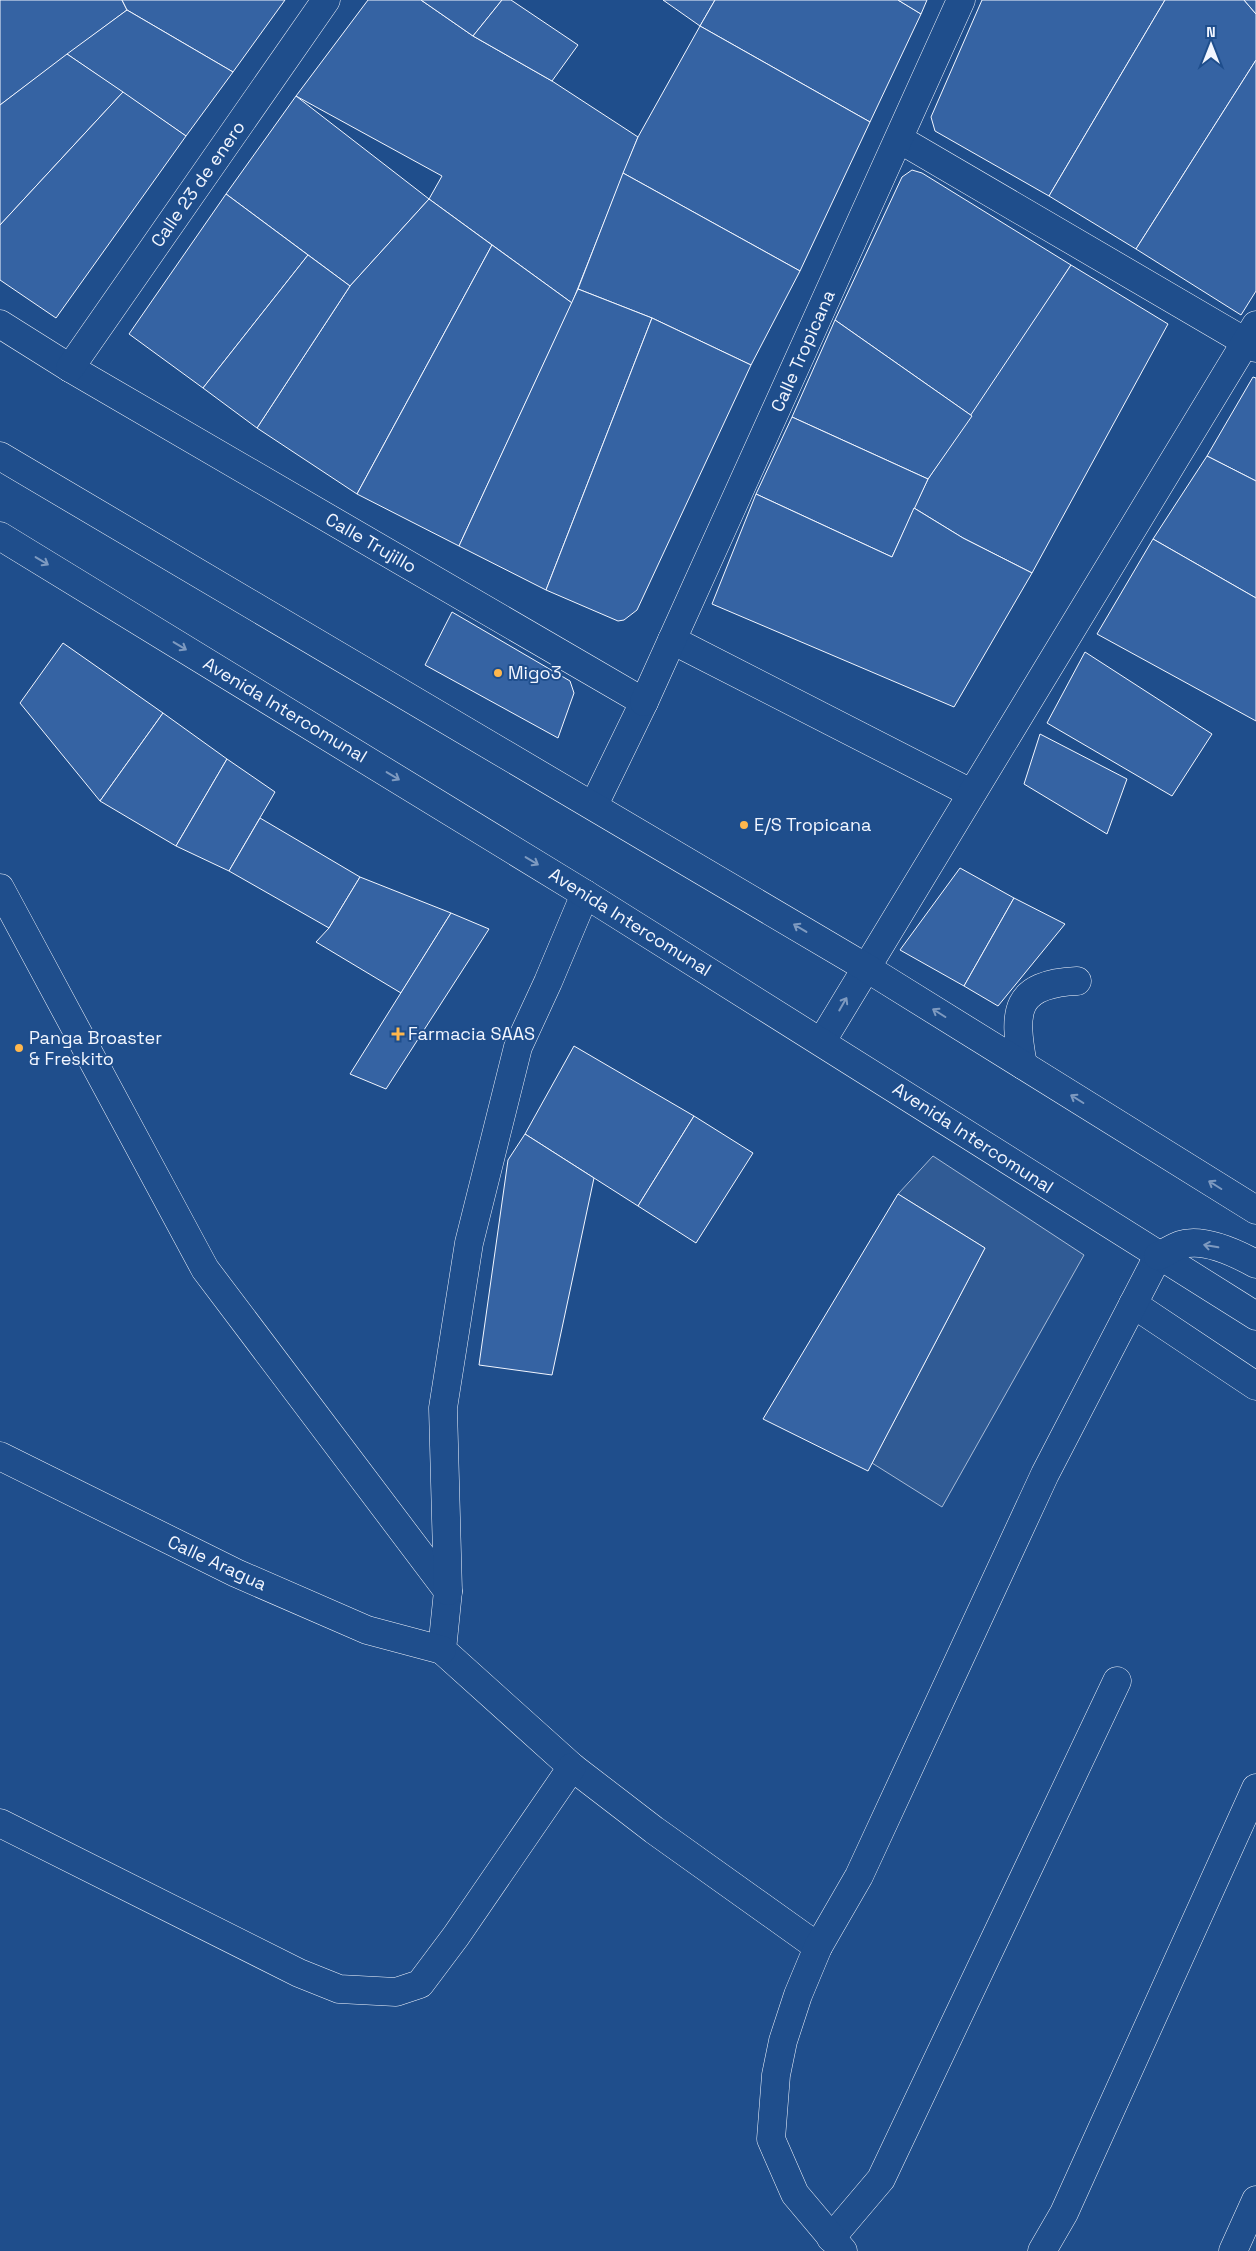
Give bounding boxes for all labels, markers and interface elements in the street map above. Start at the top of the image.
north arrow [1186,20,1236,70]
text: N [1206,23,1216,41]
street label: Calle 23 de enero [145,116,250,251]
street label: Calle Tropicana [765,286,840,415]
street label: Calle Trujillo [322,507,421,578]
one-way arrow [34,557,48,567]
one-way arrow [173,641,187,651]
street label: Avenida Intercomunal [199,651,371,768]
place label: Migo3 [508,661,562,684]
marker: Migo3 [492,667,504,679]
one-way arrow [386,772,400,782]
place label: E/S Tropicana [754,813,871,836]
marker: E/S Tropicana [738,819,750,831]
one-way arrow [525,857,539,867]
street label: Avenida Intercomunal [545,862,716,981]
one-way arrow [794,923,808,933]
one-way arrow [839,997,849,1012]
one-way arrow [932,1008,946,1018]
place label: Farmacia SAAS [408,1022,535,1045]
place label: Panga Broaster & Freskito [29,1026,162,1070]
marker: Farmacia SAAS [392,1028,404,1040]
marker: Panga Broaster & Freskito [13,1042,25,1054]
street label: Avenida Intercomunal [888,1077,1058,1198]
one-way arrow [1070,1093,1084,1103]
one-way arrow [1208,1179,1222,1189]
one-way arrow [1204,1241,1220,1251]
street label: Calle Aragua [164,1530,270,1596]

